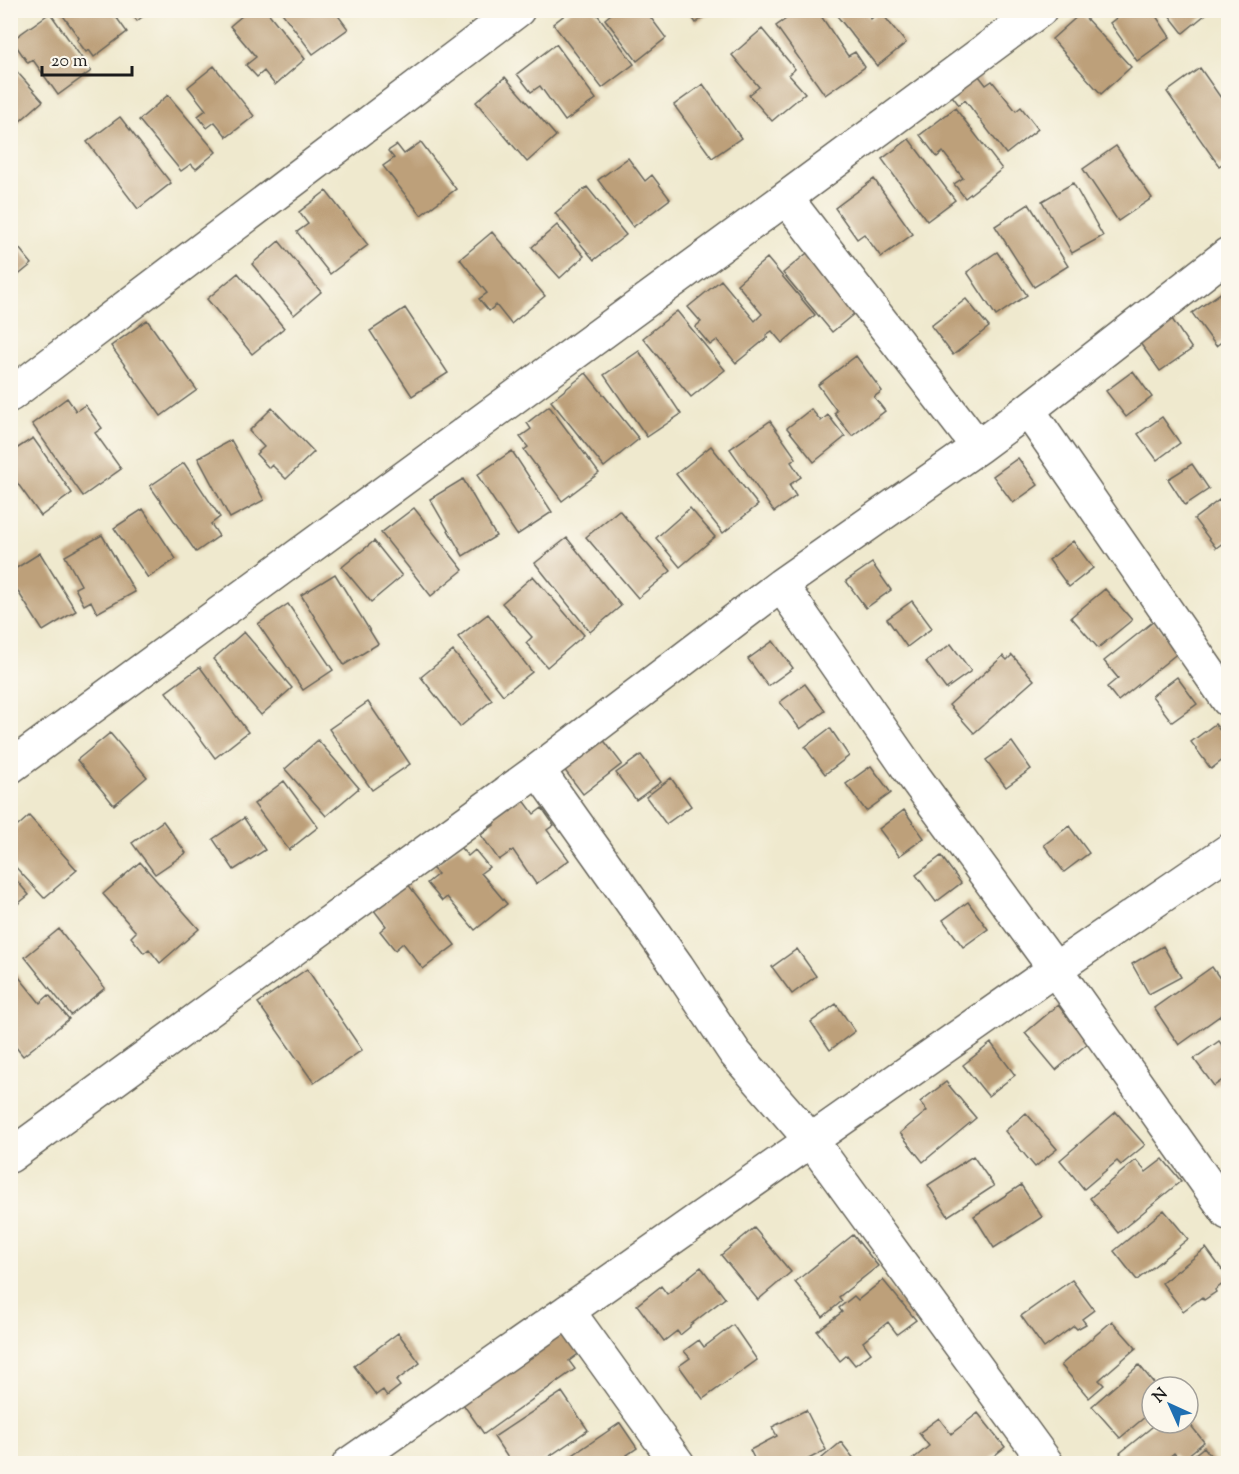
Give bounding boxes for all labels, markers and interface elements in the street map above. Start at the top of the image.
scale bar [42,39,132,77]
text: 20 m [51,49,88,75]
north arrow [1140,1375,1200,1435]
text: N [1149,1383,1174,1409]

